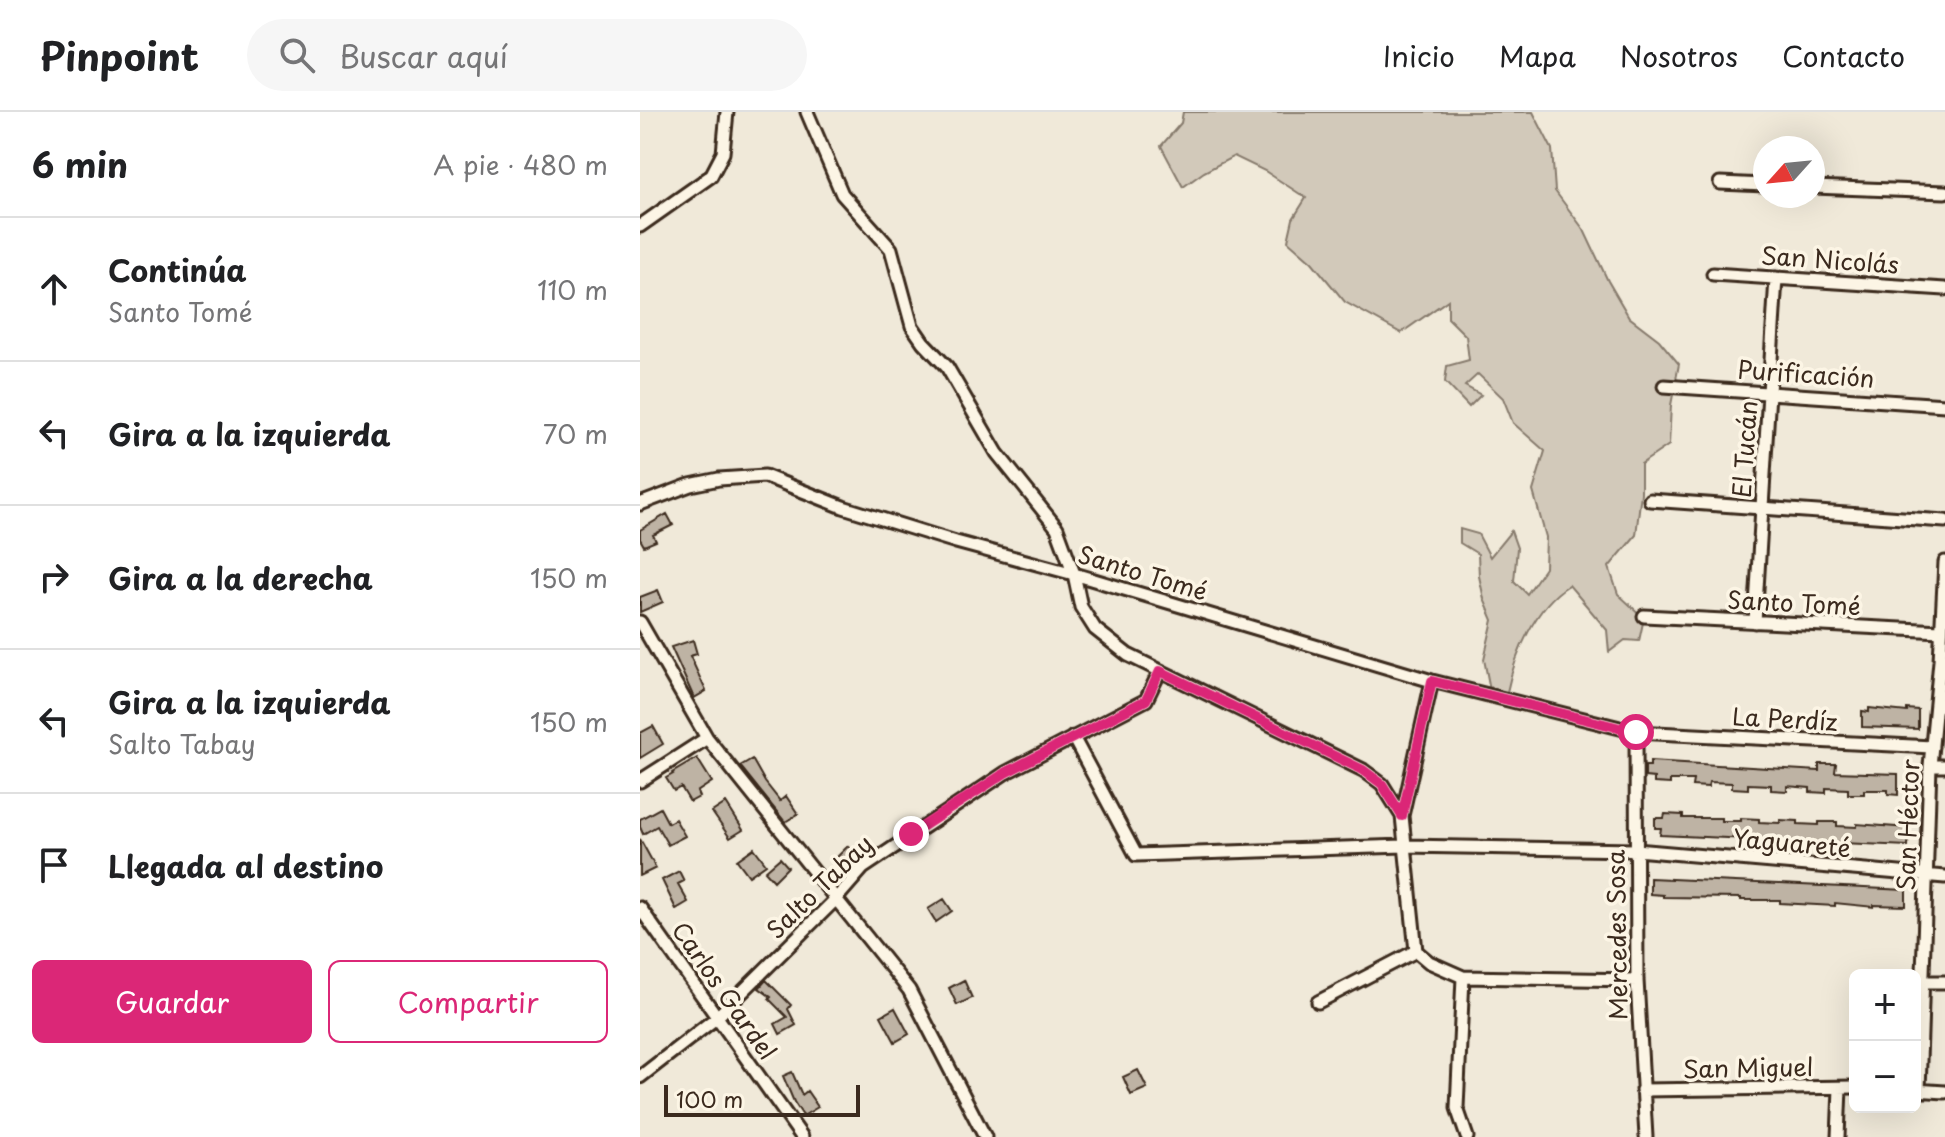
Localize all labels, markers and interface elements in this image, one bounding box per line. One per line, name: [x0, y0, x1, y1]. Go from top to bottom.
search box: [247, 19, 807, 91]
text: Pinpoint: [40, 27, 199, 84]
icon: search: [275, 33, 319, 77]
text: Buscar aquí: [339, 33, 508, 78]
text: Inicio: [1383, 34, 1455, 77]
text: Mapa: [1499, 34, 1576, 77]
text: Nosotros: [1620, 34, 1738, 77]
text: Contacto: [1782, 34, 1905, 77]
north arrow: [1753, 136, 1825, 208]
text: 6 min: [32, 138, 128, 190]
text: A pie · 480 m: [433, 145, 608, 184]
street label: San Nicolás: [1760, 236, 1900, 282]
text: Continúa: [108, 247, 247, 292]
icon: ahead: [32, 267, 76, 311]
text: 110 m: [537, 270, 608, 309]
text: Santo Tomé: [108, 292, 253, 331]
street label: Purificación: [1736, 350, 1876, 396]
street label: El Tucán: [1723, 399, 1765, 499]
icon: left: [32, 411, 76, 455]
text: Gira a la izquierda: [108, 411, 391, 456]
text: 70 m: [543, 414, 608, 453]
street label: Santo Tomé: [1074, 535, 1212, 609]
icon: right: [32, 555, 76, 599]
text: Gira a la derecha: [108, 555, 373, 600]
text: 150 m: [530, 558, 608, 597]
street label: Santo Tomé: [1726, 581, 1862, 623]
text: Gira a la izquierda: [108, 679, 391, 724]
street label: La Perdíz: [1731, 697, 1839, 739]
icon: left: [32, 699, 76, 743]
text: 150 m: [530, 702, 608, 741]
route start: [1618, 714, 1654, 750]
text: Salto Tabay: [108, 724, 256, 763]
street label: San Héctor: [1887, 758, 1927, 891]
route end: [893, 816, 929, 852]
street label: Yaguareté: [1732, 819, 1852, 865]
street label: Salto Tabay: [757, 826, 881, 946]
icon: arrive: [32, 843, 76, 887]
text: Llegada al destino: [108, 843, 383, 888]
street label: Mercedes Sosa: [1597, 849, 1635, 1020]
street label: Carlos Gardel: [664, 914, 786, 1066]
button: Guardar: [32, 960, 312, 1043]
button: Compartir: [328, 960, 608, 1043]
map controls: [1849, 969, 1921, 1113]
button: +: [1849, 969, 1921, 1041]
button: −: [1849, 1041, 1921, 1113]
street label: San Miguel: [1682, 1048, 1814, 1086]
scale bar: [664, 1081, 860, 1117]
text: 100 m: [676, 1082, 743, 1115]

